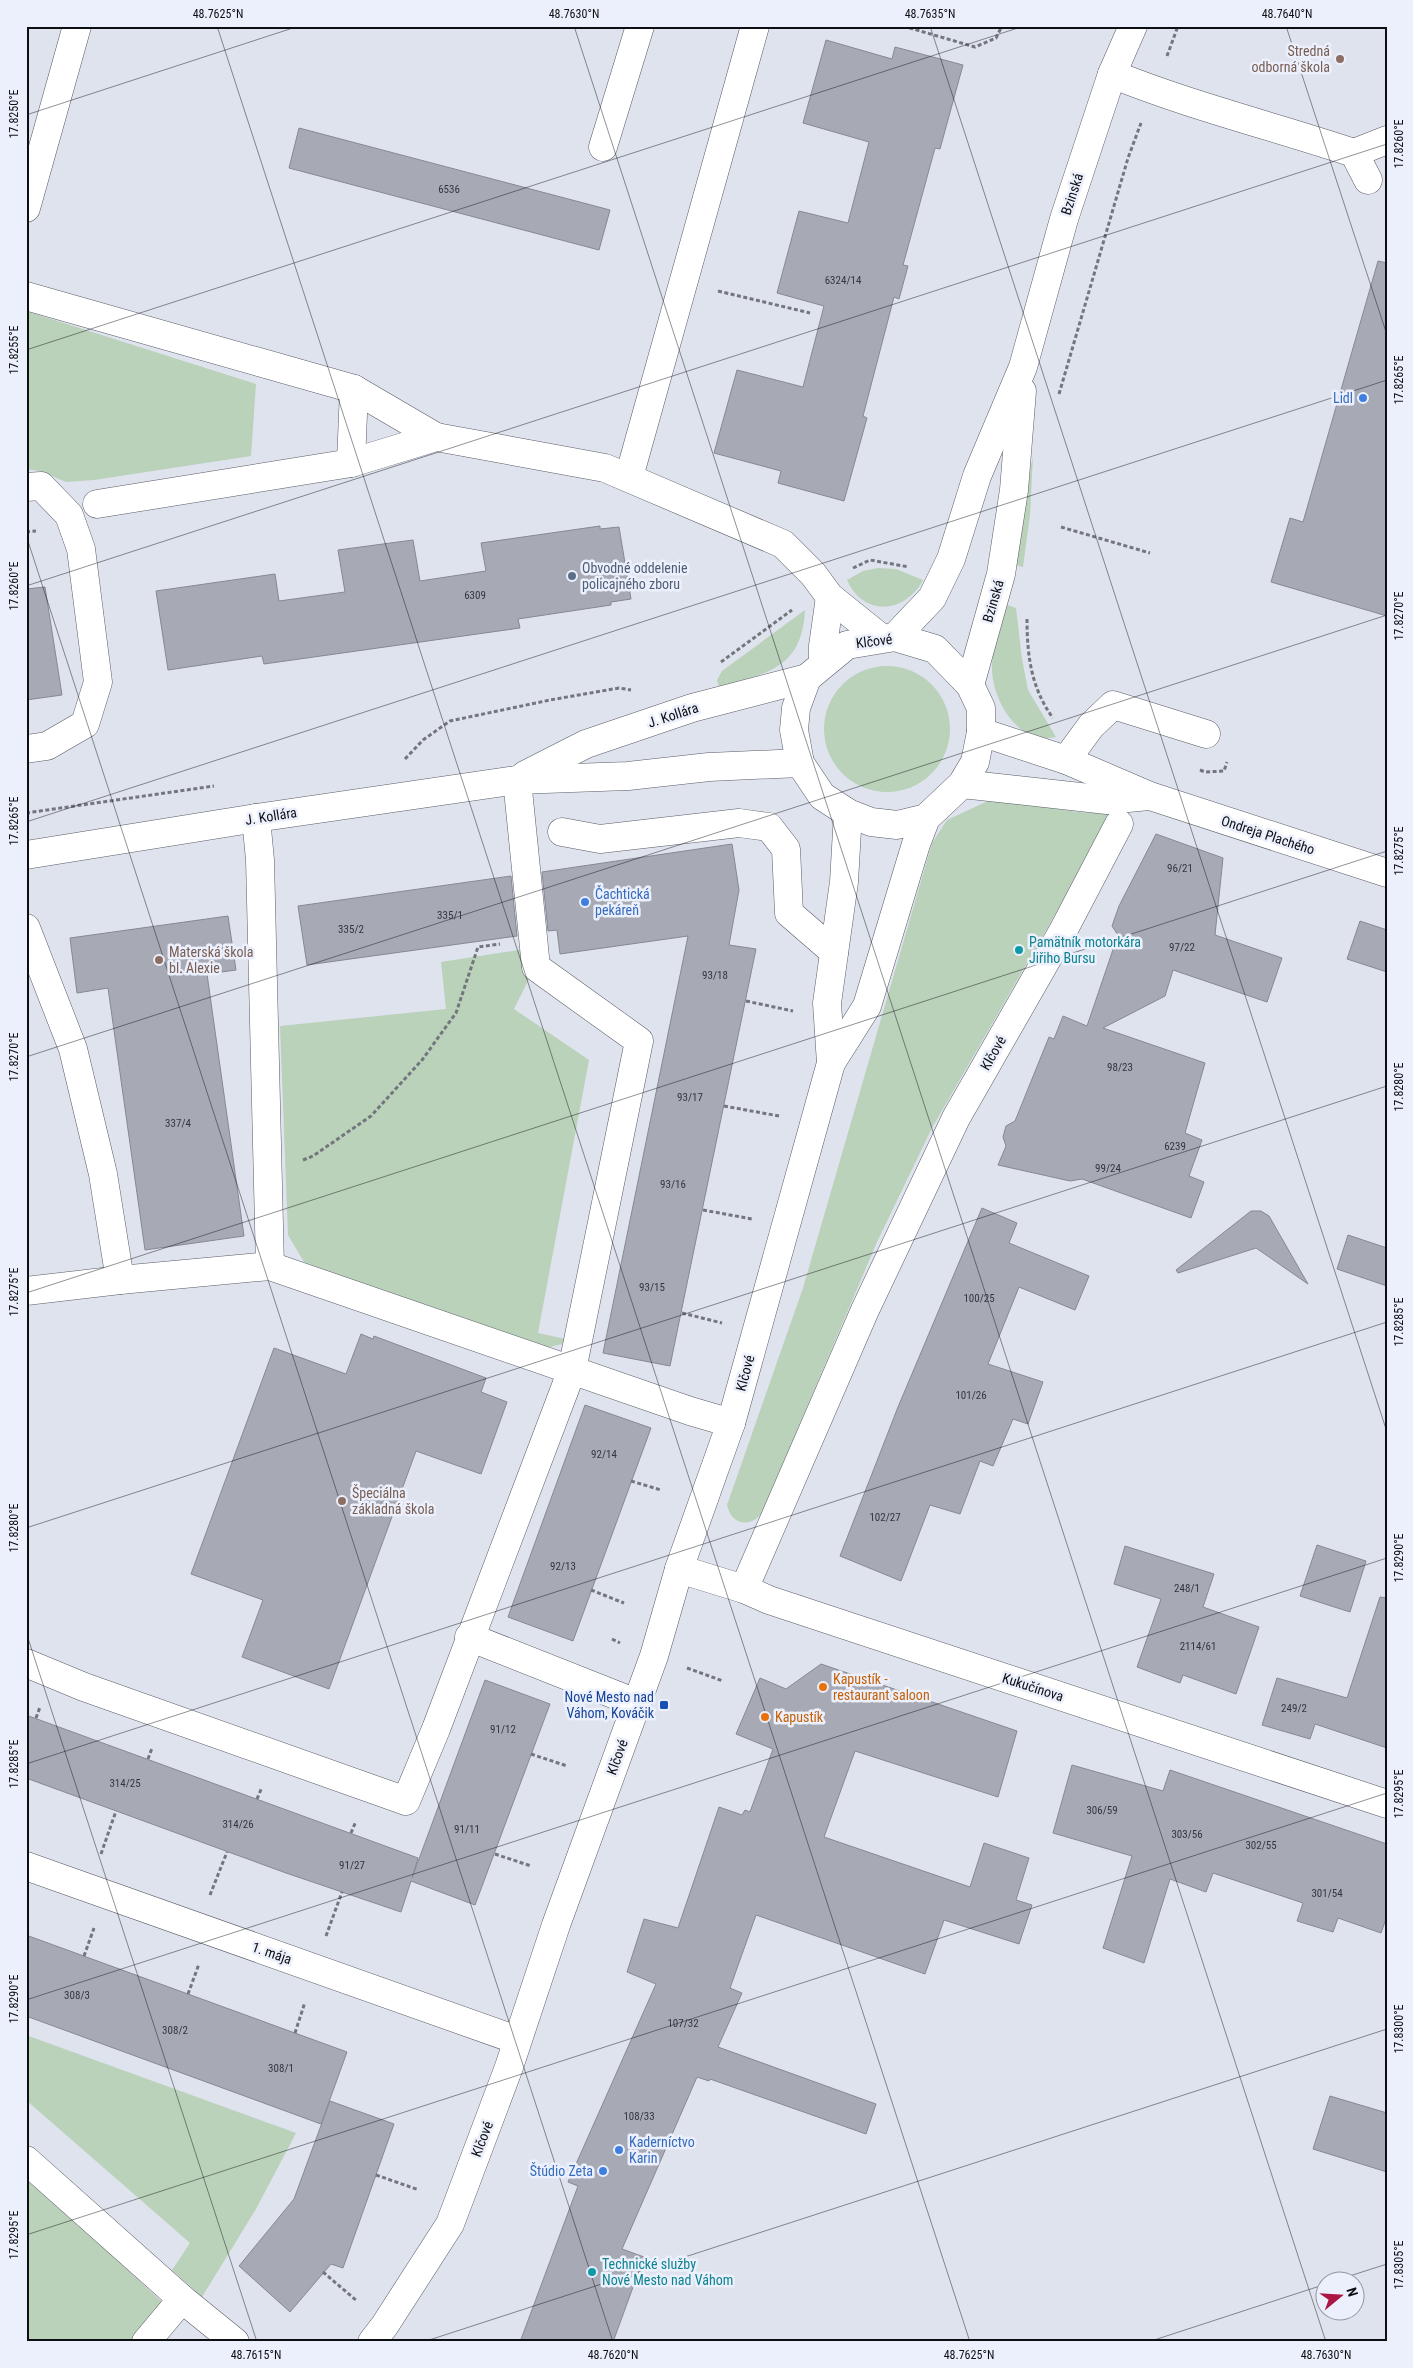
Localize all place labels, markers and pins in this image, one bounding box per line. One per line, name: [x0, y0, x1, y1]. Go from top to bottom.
place label: Stredná odborná škola: [1251, 43, 1330, 75]
marker: Stredná odborná škola: [1334, 53, 1346, 65]
place label: Lidl: [1333, 390, 1353, 406]
marker: Lidl: [1357, 392, 1369, 404]
place label: Obvodné oddelenie policajného zboru: [582, 560, 688, 592]
marker: Obvodné oddelenie policajného zboru: [566, 570, 578, 582]
place label: Čachtická pekáreň: [595, 885, 650, 918]
marker: Čachtická pekáreň: [579, 896, 591, 908]
place label: Pamätník motorkára Jiřiho Bursu: [1029, 934, 1141, 966]
place label: Materská škola bl. Alexie: [169, 944, 254, 976]
marker: Pamätník motorkára Jiřiho Bursu: [1013, 944, 1025, 956]
marker: Materská škola bl. Alexie: [153, 954, 165, 966]
place label: Špeciálna základná škola: [352, 1484, 434, 1517]
marker: Špeciálna základná škola: [336, 1495, 348, 1507]
place label: Kapustík - restaurant saloon: [833, 1671, 930, 1703]
marker: Kapustík - restaurant saloon: [817, 1681, 829, 1693]
place label: Nové Mesto nad Váhom, Kováčik: [565, 1689, 655, 1721]
marker: Nové Mesto nad Váhom, Kováčik: [658, 1699, 670, 1711]
place label: Kapustík: [775, 1709, 824, 1725]
marker: Kapustík: [759, 1711, 771, 1723]
place label: Kaderníctvo Karin: [629, 2134, 695, 2166]
marker: Kaderníctvo Karin: [613, 2144, 625, 2156]
place label: Štúdio Zeta: [530, 2162, 593, 2179]
marker: Štúdio Zeta: [597, 2165, 609, 2177]
place label: Technické služby Nové Mesto nad Váhom: [602, 2256, 733, 2288]
marker: Technické služby Nové Mesto nad Váhom: [586, 2266, 598, 2278]

